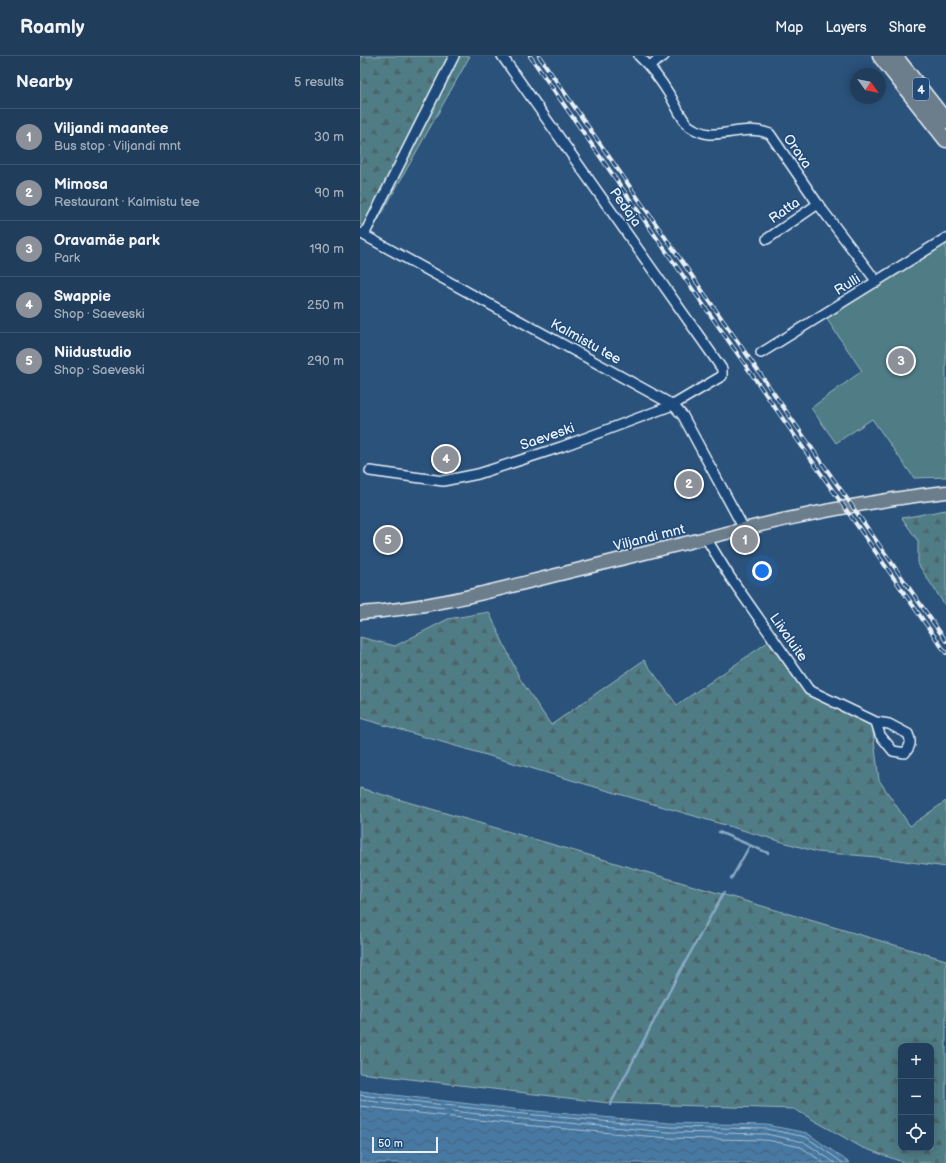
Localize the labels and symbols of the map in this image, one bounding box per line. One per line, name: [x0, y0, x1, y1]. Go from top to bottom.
north arrow: [850, 68, 886, 104]
road number: 4: [913, 78, 929, 100]
street label: Orava: [780, 131, 815, 172]
street label: Pedaja: [606, 184, 645, 230]
street label: Ratta: [765, 194, 803, 227]
street label: Rulli: [831, 270, 863, 299]
street label: Kalmistu tee: [548, 315, 624, 368]
pin: 3: [888, 346, 914, 376]
street label: Saeveski: [518, 419, 577, 454]
pin: 4: [433, 444, 459, 474]
pin: 2: [676, 469, 702, 499]
street label: Viljandi mnt: [612, 520, 687, 555]
pin: 5: [375, 525, 401, 555]
pin: 1: [732, 525, 758, 555]
your location: [752, 561, 772, 581]
street label: Liivaluite: [766, 610, 811, 665]
scale bar: [372, 1135, 438, 1154]

